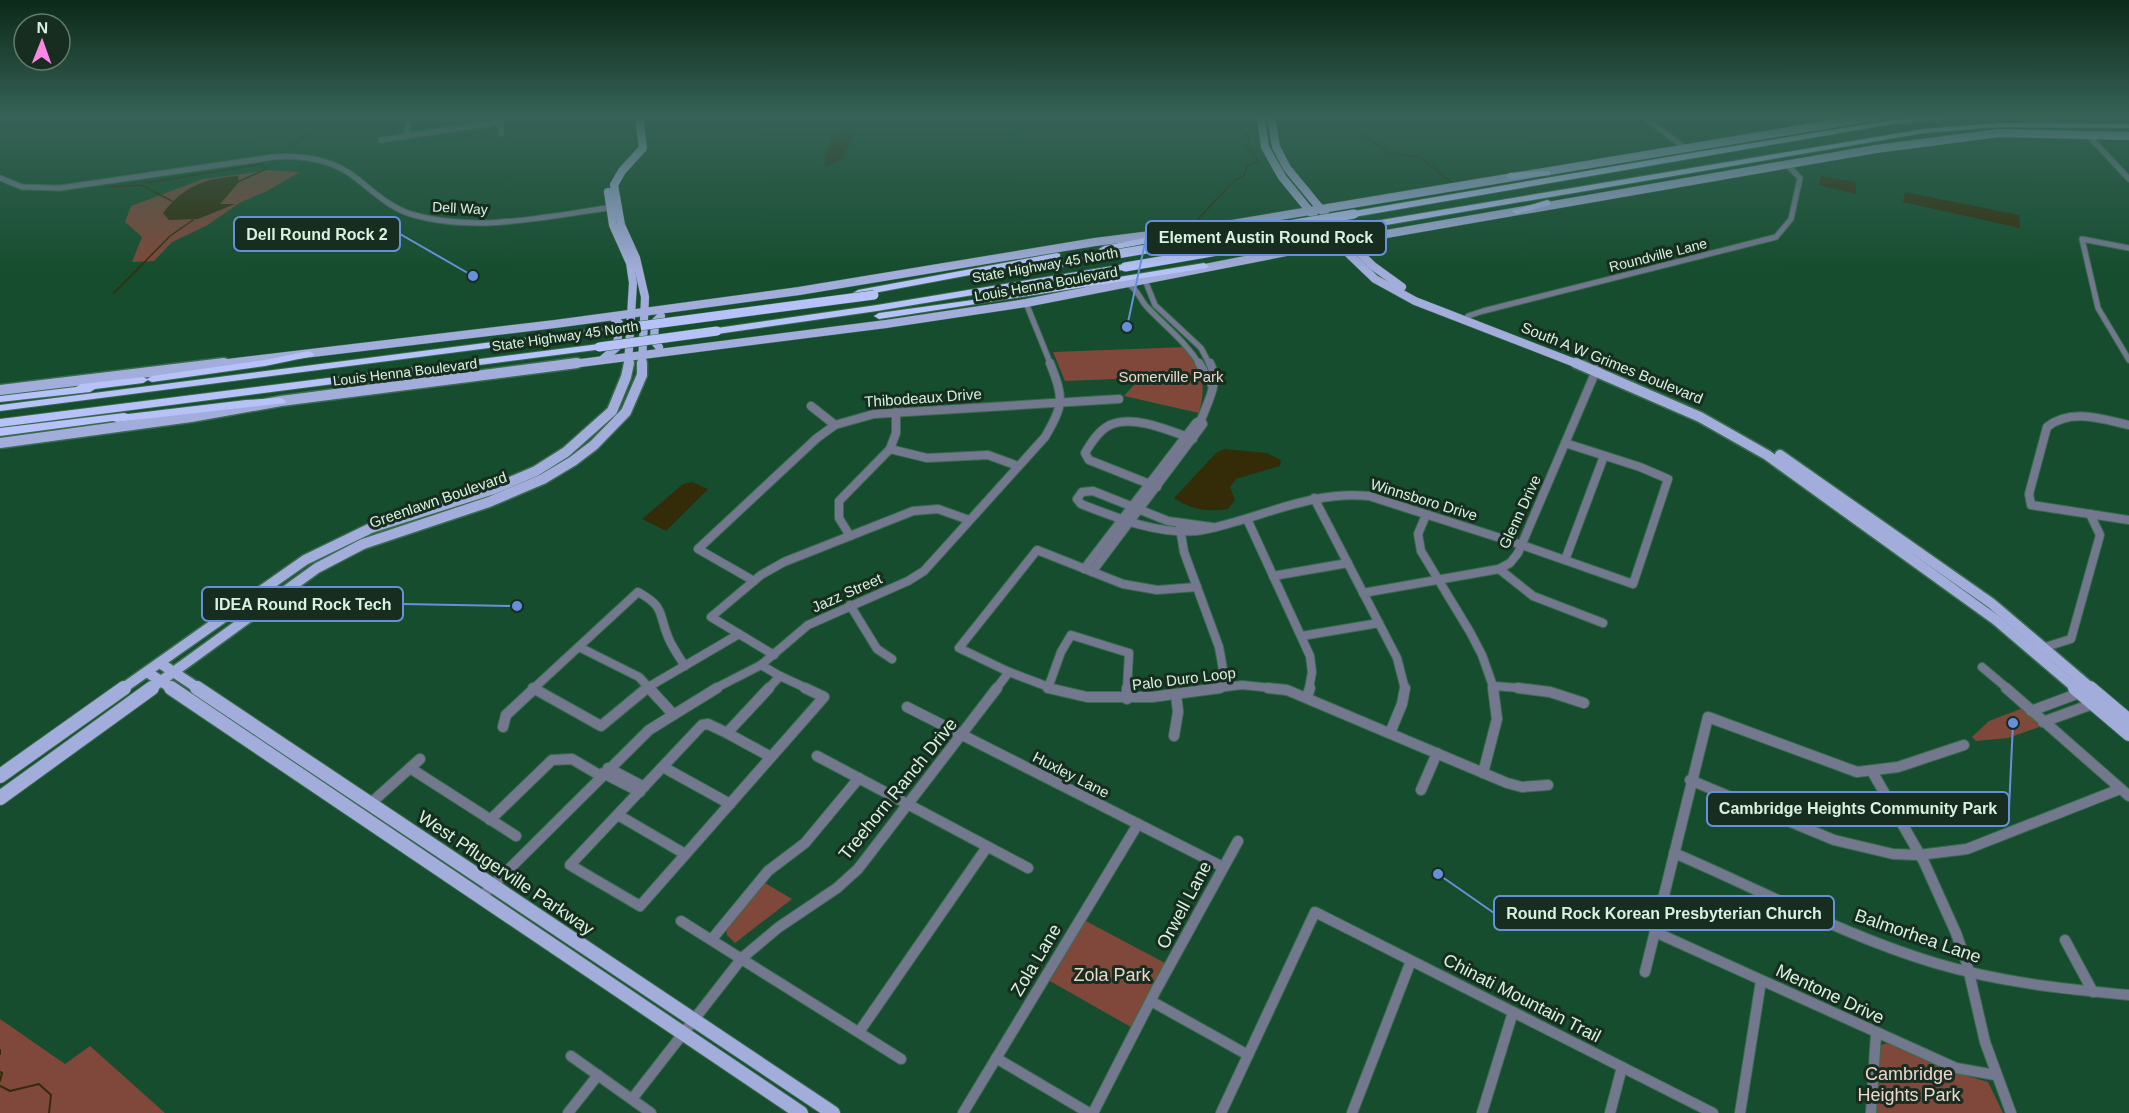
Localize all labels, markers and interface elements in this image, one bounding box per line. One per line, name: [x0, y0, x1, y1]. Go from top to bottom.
north arrow: [12, 12, 72, 72]
text: N: [36, 19, 48, 36]
street label: Dell Way: [432, 199, 488, 217]
callout: Dell Round Rock 2: [234, 217, 400, 251]
callout: Element Austin Round Rock: [1146, 221, 1386, 255]
text: Dell Round Rock 2: [246, 226, 388, 243]
text: Element Austin Round Rock: [1159, 229, 1373, 246]
street label: Roundville Lane: [1607, 235, 1709, 275]
street label: State Highway 45 North: [971, 244, 1119, 286]
street label: Louis Henna Boulevard: [973, 263, 1119, 305]
street label: State Highway 45 North: [491, 318, 639, 354]
street label: South A W Grimes Boulevard: [1519, 318, 1705, 407]
street label: Louis Henna Boulevard: [332, 355, 478, 389]
park label: Somerville Park: [1118, 368, 1224, 385]
street label: Thibodeaux Drive: [864, 385, 982, 410]
street label: Greenlawn Boulevard: [367, 468, 509, 531]
street label: Glenn Drive: [1495, 472, 1544, 551]
street label: Winnsboro Drive: [1369, 475, 1480, 524]
street label: Jazz Street: [809, 569, 885, 616]
callout: IDEA Round Rock Tech: [202, 587, 403, 621]
text: IDEA Round Rock Tech: [215, 596, 391, 613]
street label: Palo Duro Loop: [1131, 664, 1237, 693]
street label: Treehorn Ranch Drive: [835, 714, 961, 864]
street label: Huxley Lane: [1030, 748, 1112, 801]
callout: Cambridge Heights Community Park: [1707, 792, 2009, 826]
text: Cambridge Heights Community Park: [1719, 800, 1997, 817]
street label: West Pflugerville Parkway: [414, 807, 598, 939]
street label: Orwell Lane: [1153, 858, 1215, 952]
callout: Round Rock Korean Presbyterian Church: [1494, 896, 1834, 930]
text: Round Rock Korean Presbyterian Church: [1506, 905, 1822, 922]
street label: Balmorhea Lane: [1852, 905, 1984, 967]
street label: Zola Lane: [1007, 921, 1065, 999]
street label: Chinati Mountain Trail: [1440, 950, 1604, 1046]
street label: Mentone Drive: [1773, 960, 1887, 1028]
park label: Zola Park: [1073, 965, 1152, 985]
park label: Cambridge Heights Park: [1857, 1064, 1962, 1105]

